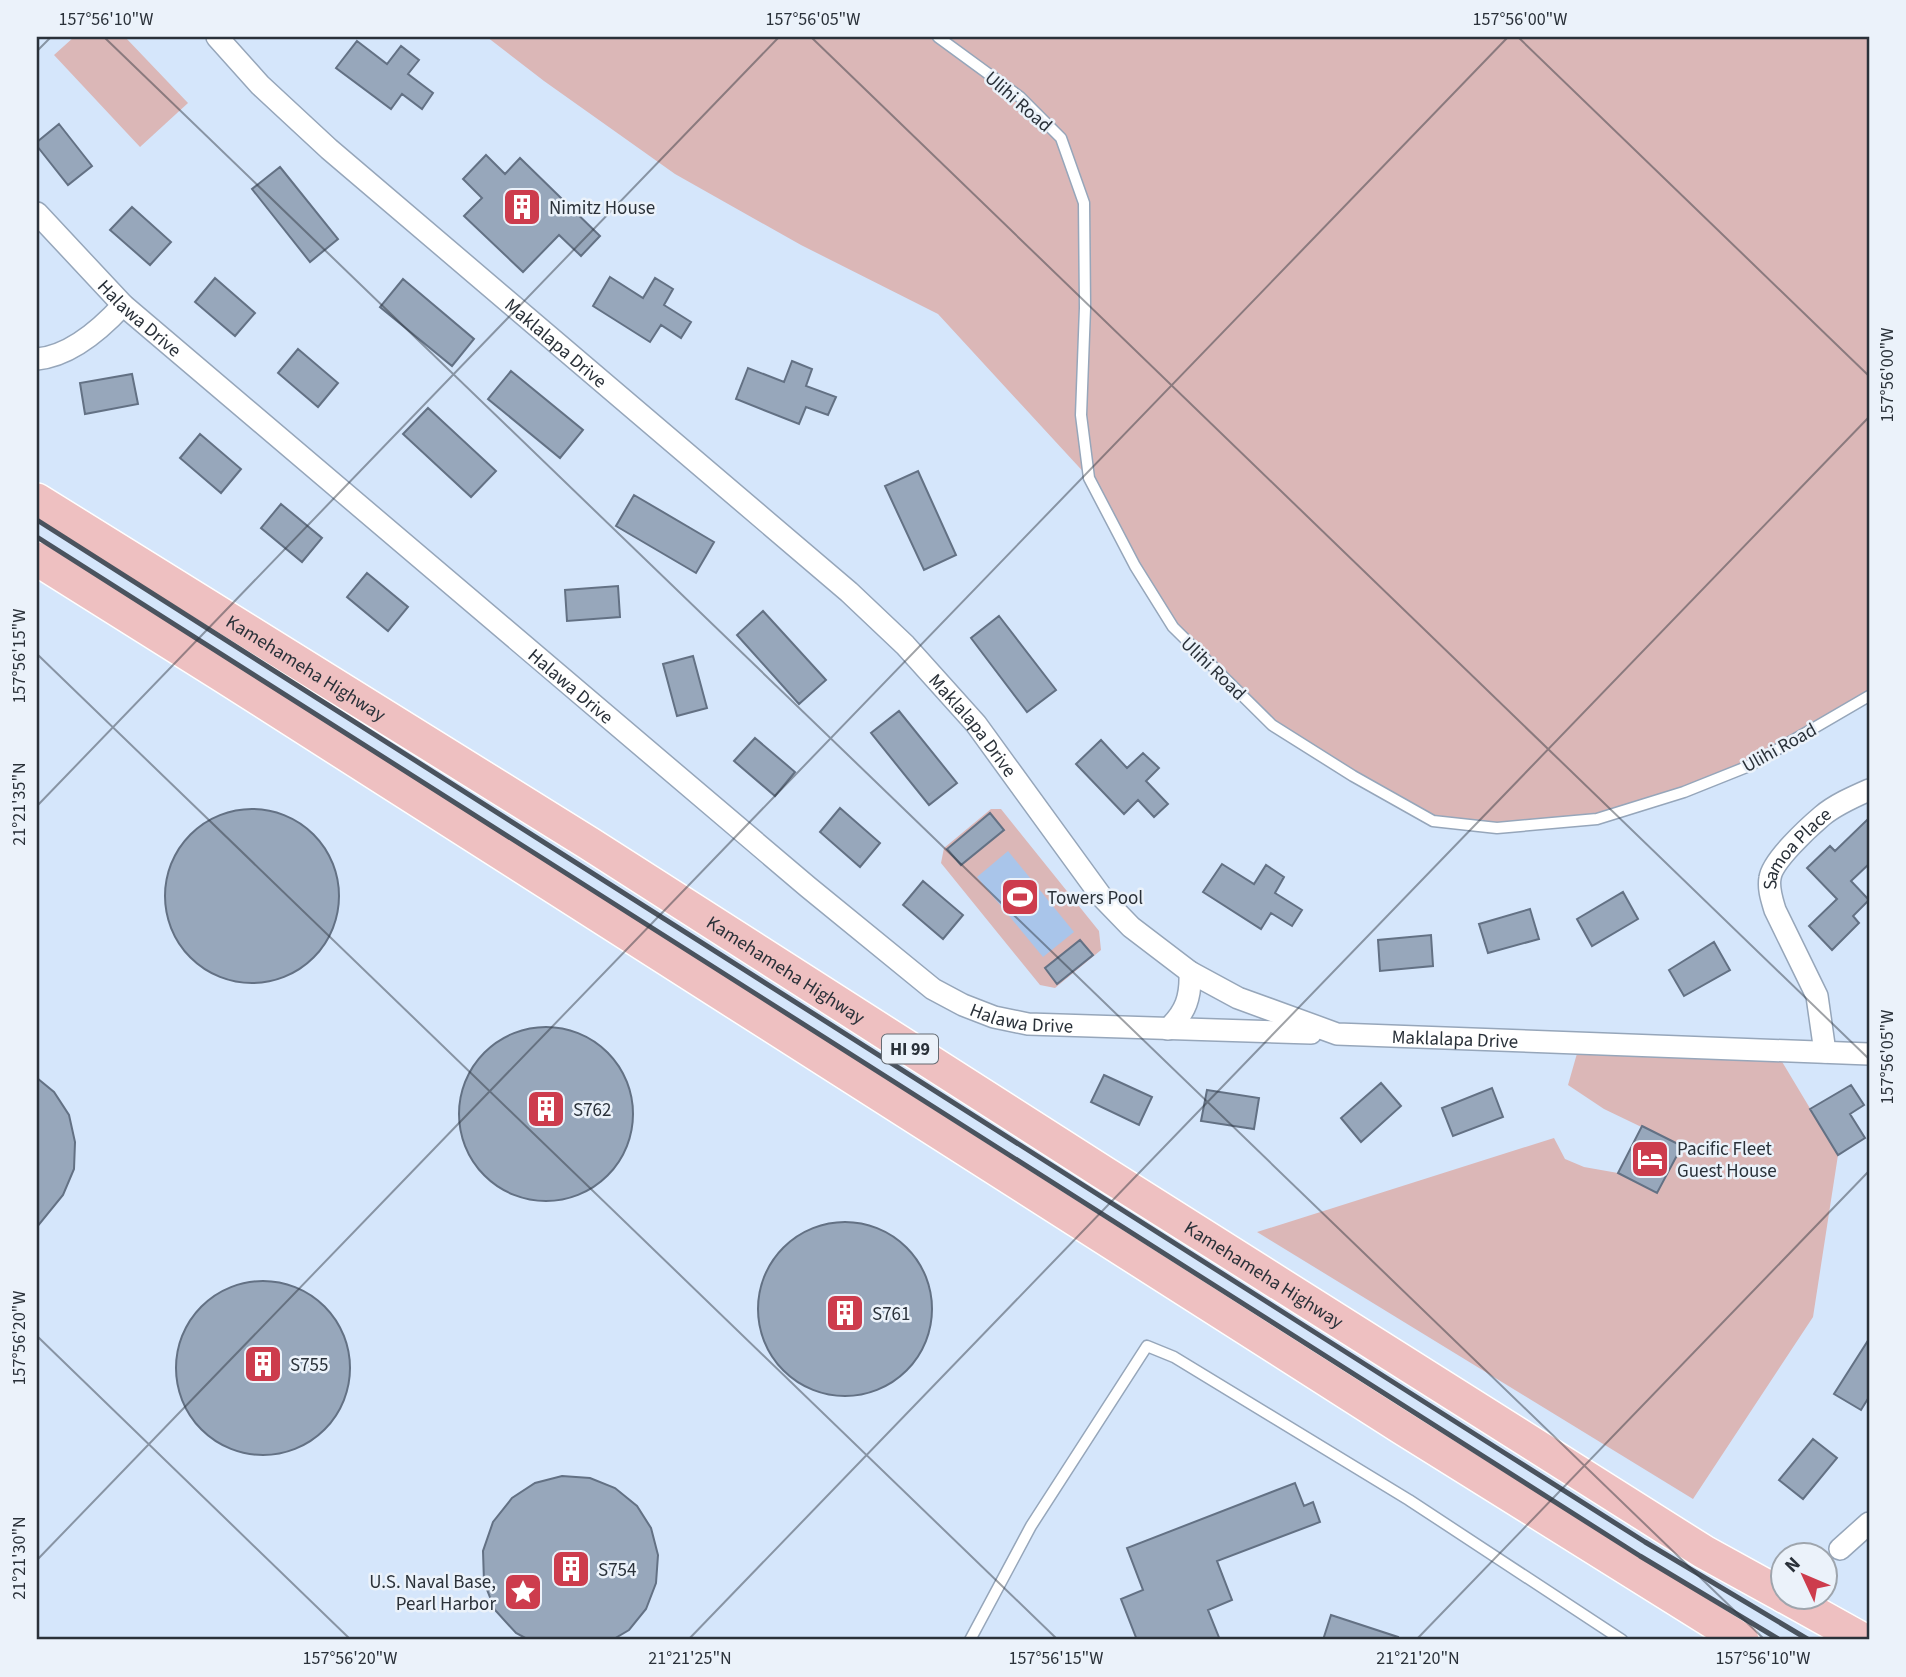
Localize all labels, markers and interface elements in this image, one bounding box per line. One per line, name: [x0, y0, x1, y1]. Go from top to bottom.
text: 157°56'10"W: [59, 7, 153, 32]
text: 157°56'05"W: [766, 7, 860, 32]
text: 157°56'00"W: [1473, 7, 1567, 32]
street label: Ulihi Road: [978, 65, 1058, 139]
building icon: Nimitz House: [501, 186, 543, 228]
place label: Nimitz House: [549, 195, 655, 222]
street label: Halawa Drive: [91, 274, 187, 364]
street label: Maklalapa Drive: [498, 292, 612, 395]
text: 157°56'00"W: [1875, 328, 1900, 422]
text: 157°56'15"W: [7, 609, 32, 703]
street label: Kamehameha Highway: [220, 609, 391, 729]
street label: Ulihi Road: [1174, 631, 1252, 707]
street label: Halawa Drive: [522, 643, 619, 731]
street label: Maklalapa Drive: [922, 668, 1022, 783]
street label: Ulihi Road: [1738, 717, 1822, 780]
text: 21°21'35"N: [7, 762, 32, 846]
street label: Samoa Place: [1757, 802, 1837, 890]
sports icon: Towers Pool: [999, 876, 1041, 918]
place label: Towers Pool: [1047, 885, 1143, 912]
street label: Kamehameha Highway: [701, 910, 870, 1032]
street label: Halawa Drive: [966, 997, 1074, 1040]
text: 157°56'05"W: [1875, 1010, 1900, 1104]
street label: Maklalapa Drive: [1391, 1024, 1519, 1056]
road number: HI 99: [882, 1034, 938, 1064]
building icon: S762: [525, 1088, 567, 1130]
place label: S762: [573, 1097, 611, 1124]
place label: Pacific Fleet Guest House: [1677, 1136, 1777, 1185]
hotel icon: Pacific Fleet Guest House: [1629, 1138, 1671, 1180]
street label: Kamehameha Highway: [1179, 1215, 1348, 1336]
text: 157°56'20"W: [7, 1291, 32, 1385]
building icon: S761: [824, 1292, 866, 1334]
place label: S761: [872, 1301, 910, 1328]
building icon: S755: [242, 1343, 284, 1385]
place label: S755: [290, 1352, 328, 1379]
text: 21°21'30"N: [7, 1516, 32, 1600]
north arrow: [1770, 1540, 1840, 1610]
building icon: S754: [550, 1548, 592, 1590]
text: N: [1779, 1551, 1807, 1579]
place label: S754: [598, 1557, 636, 1584]
place label: U.S. Naval Base, Pearl Harbor: [369, 1569, 496, 1618]
place icon: U.S. Naval Base, Pearl Harbor: [502, 1571, 544, 1613]
text: 157°56'20"W: [303, 1646, 397, 1671]
text: 21°21'25"N: [648, 1646, 732, 1671]
text: 157°56'15"W: [1009, 1646, 1103, 1671]
text: 21°21'20"N: [1376, 1646, 1460, 1671]
text: 157°56'10"W: [1716, 1646, 1810, 1671]

